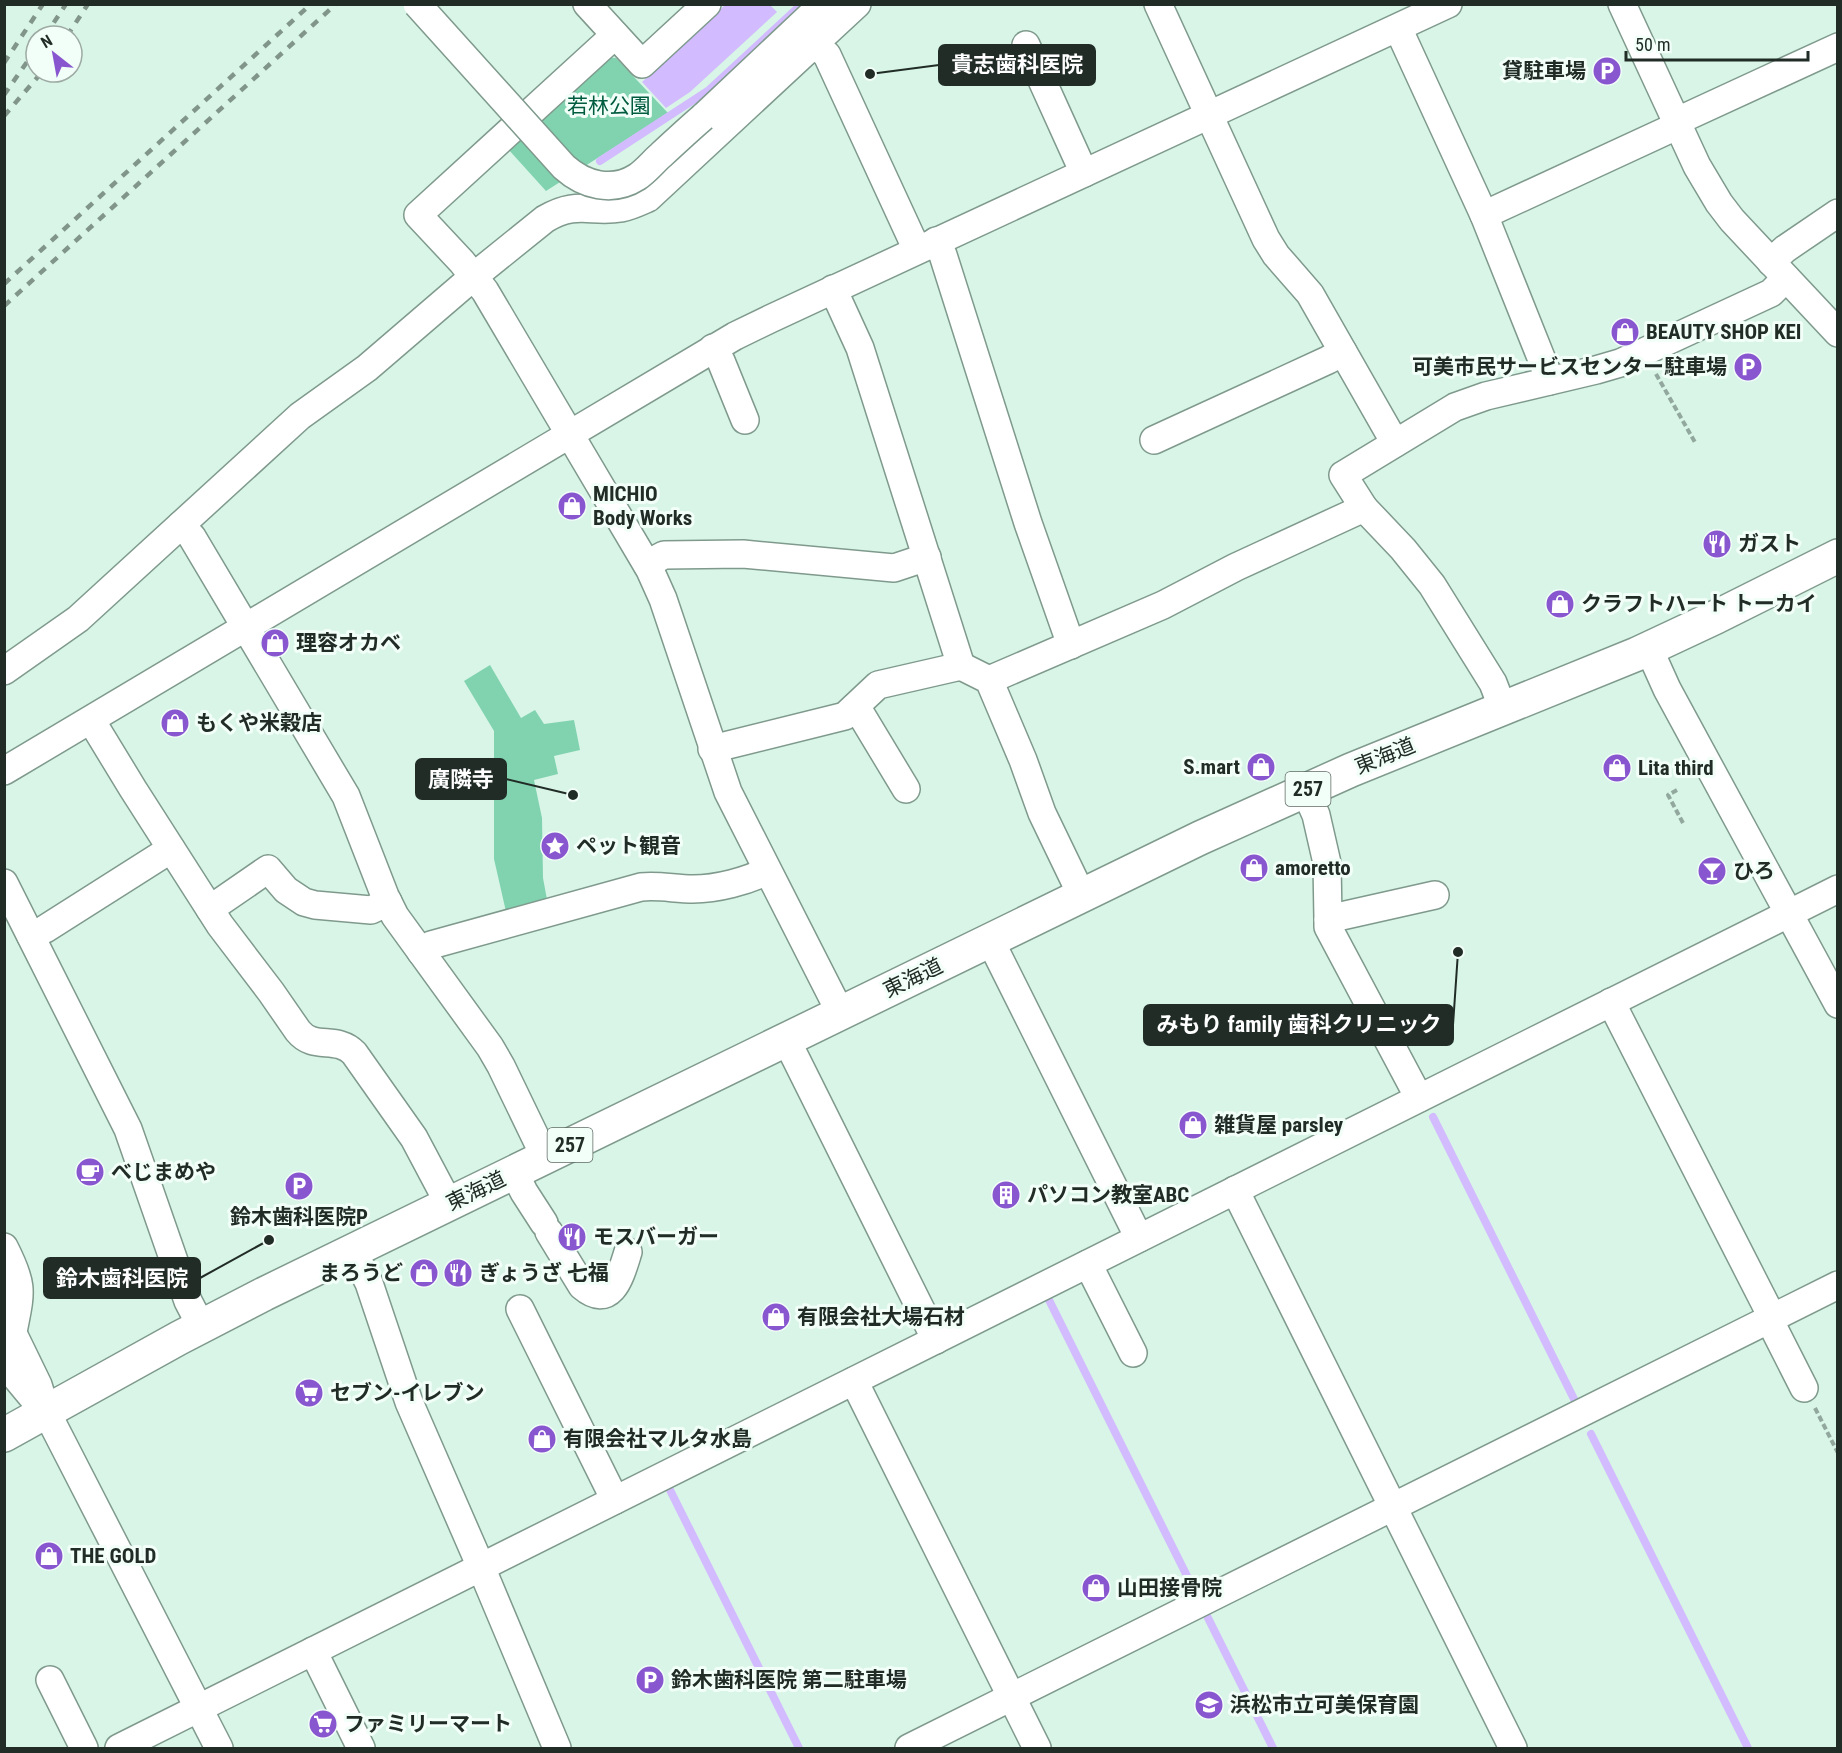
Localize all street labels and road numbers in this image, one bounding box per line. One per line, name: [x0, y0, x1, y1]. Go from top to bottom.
street label: 東海道: [1351, 733, 1419, 779]
road number: 257: [1286, 772, 1330, 806]
street label: 東海道: [879, 953, 947, 1003]
road number: 257: [548, 1128, 592, 1162]
street label: 東海道: [442, 1166, 510, 1216]

